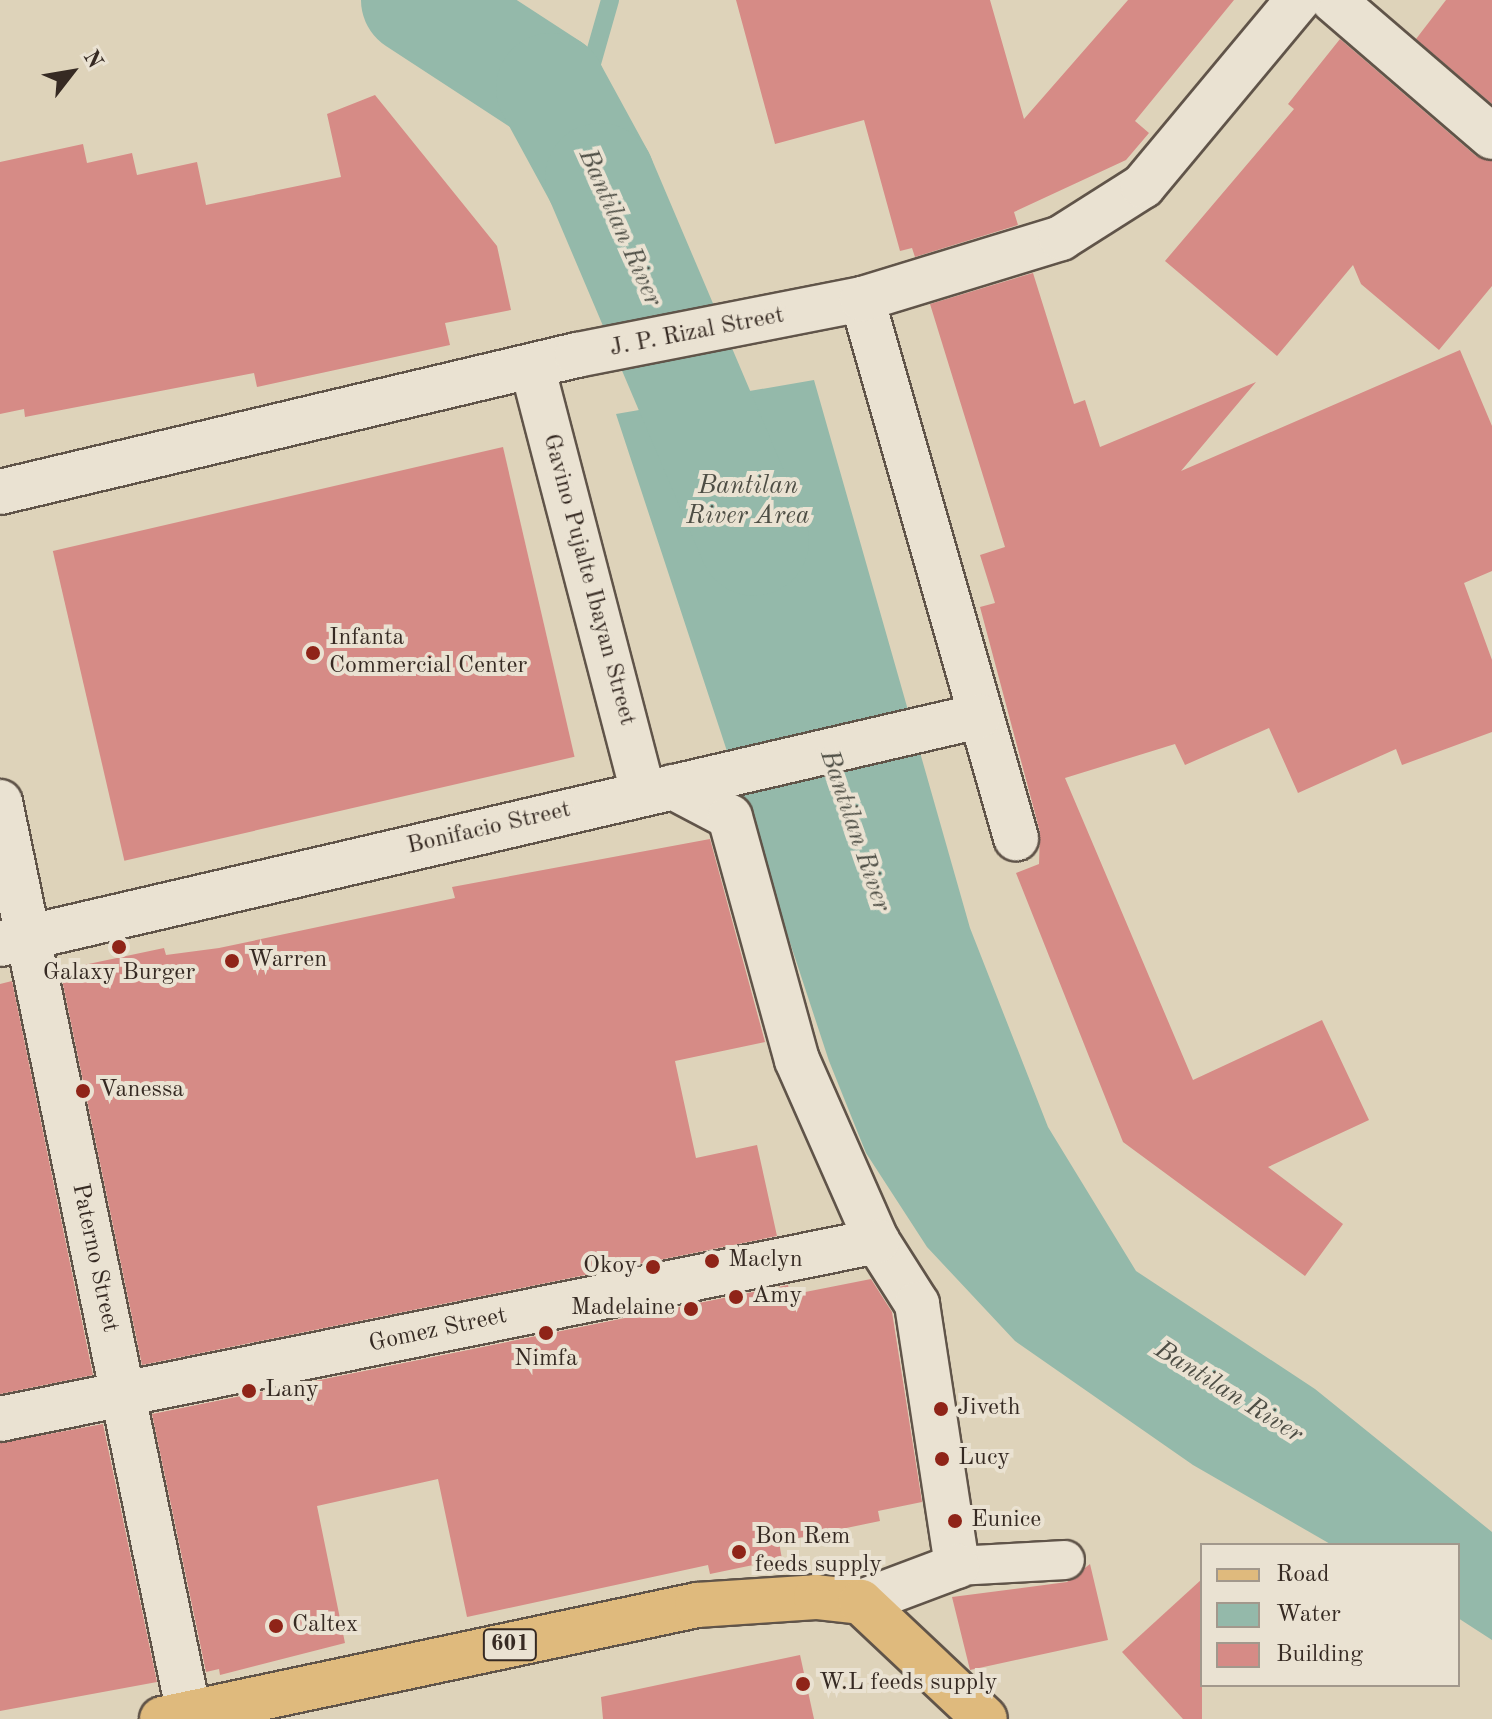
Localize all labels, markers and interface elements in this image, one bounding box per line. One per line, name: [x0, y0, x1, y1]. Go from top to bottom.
north arrow: [32, 32, 112, 112]
text: N: [79, 47, 106, 73]
water label: Bantilan River: [570, 145, 668, 311]
street label: J. P. Rizal Street: [607, 302, 787, 364]
street label: Gavino Pujalte Ibayan Street: [535, 431, 641, 729]
water label: Bantilan River Area: [686, 471, 810, 532]
place label: Infanta Commercial Center: [329, 625, 527, 681]
marker: Infanta Commercial Center: [304, 644, 322, 662]
water label: Bantilan River: [812, 746, 896, 916]
street label: Bonifacio Street: [404, 796, 574, 862]
marker: Galaxy Burger: [110, 938, 128, 956]
place label: Warren: [248, 947, 327, 975]
marker: Warren: [223, 952, 241, 970]
place label: Galaxy Burger: [43, 960, 195, 988]
place label: Vanessa: [99, 1077, 184, 1105]
marker: Vanessa: [74, 1082, 92, 1100]
street label: Paterno Street: [64, 1181, 124, 1335]
place label: Maclyn: [728, 1247, 803, 1275]
marker: Maclyn: [703, 1252, 721, 1270]
place label: Okoy: [583, 1253, 637, 1281]
marker: Okoy: [644, 1258, 662, 1276]
place label: Amy: [752, 1283, 802, 1311]
marker: Amy: [727, 1288, 745, 1306]
place label: Madelaine: [571, 1295, 675, 1323]
marker: Madelaine: [682, 1300, 700, 1318]
street label: Gomez Street: [366, 1302, 510, 1360]
marker: Nimfa: [537, 1324, 555, 1342]
water label: Bantilan River: [1148, 1335, 1308, 1451]
place label: Nimfa: [514, 1346, 578, 1374]
place label: Lany: [265, 1377, 319, 1405]
marker: Lany: [240, 1382, 258, 1400]
place label: Jiveth: [957, 1395, 1021, 1423]
marker: Jiveth: [932, 1400, 950, 1418]
place label: Lucy: [958, 1445, 1010, 1473]
marker: Lucy: [933, 1450, 951, 1468]
place label: Eunice: [971, 1507, 1041, 1535]
marker: Eunice: [946, 1512, 964, 1530]
place label: Bon Rem feeds supply: [755, 1524, 882, 1580]
marker: Bon Rem feeds supply: [730, 1543, 748, 1561]
legend: [1200, 1543, 1460, 1687]
text: Road: [1276, 1563, 1329, 1587]
text: Water: [1276, 1603, 1341, 1627]
place label: Caltex: [292, 1612, 358, 1640]
marker: Caltex: [267, 1617, 285, 1635]
road number: 601: [482, 1627, 538, 1663]
text: Building: [1276, 1643, 1363, 1667]
place label: W.L feeds supply: [819, 1670, 997, 1698]
marker: W.L feeds supply: [794, 1675, 812, 1693]

